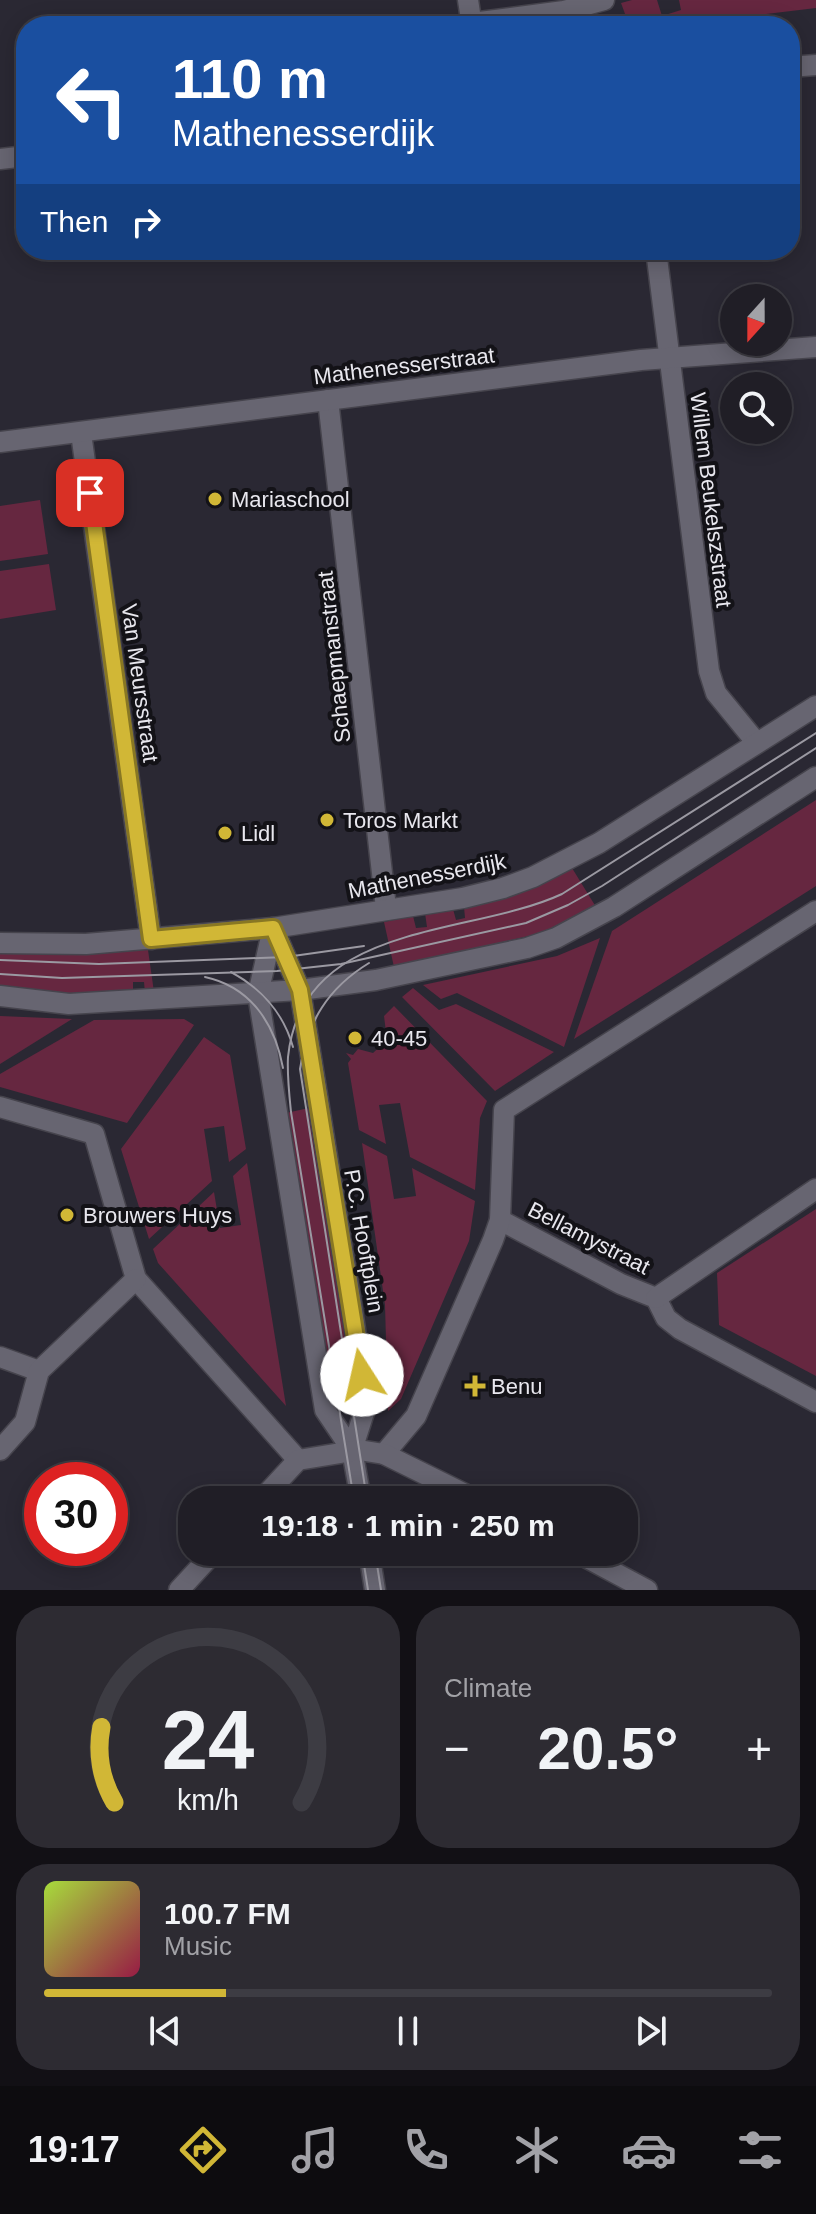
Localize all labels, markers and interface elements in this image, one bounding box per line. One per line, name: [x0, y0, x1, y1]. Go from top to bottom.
text: 110 m: [172, 47, 328, 110]
icon: left: [40, 48, 144, 152]
text: Mathenesserdijk: [172, 113, 434, 154]
icon: right: [124, 200, 168, 244]
text: Then: [40, 205, 108, 238]
north arrow: [720, 284, 792, 356]
map controls: [720, 284, 792, 444]
street label: Mathenesserstraat: [312, 342, 496, 390]
button: search: [720, 372, 792, 444]
street label: Willem Beukelszstraat: [685, 391, 737, 609]
pin: [56, 459, 124, 527]
icon: arrive: [68, 471, 112, 515]
place label: Mariaschool: [231, 487, 350, 512]
marker: Mariaschool: [206, 490, 224, 508]
street label: Schaepmanstraat: [313, 570, 355, 744]
street label: Van Meursstraat: [117, 602, 163, 764]
place label: Toros Markt: [343, 808, 458, 833]
marker: Toros Markt: [318, 811, 336, 829]
place label: Lidl: [241, 821, 275, 846]
marker: Lidl: [216, 824, 234, 842]
street label: Mathenesserdijk: [346, 848, 509, 904]
place label: 40-45: [371, 1026, 427, 1051]
marker: 40-45: [346, 1029, 364, 1047]
street label: P.C. Hooftplein: [339, 1167, 389, 1315]
street label: Bellamystraat: [524, 1197, 654, 1279]
place label: Brouwers Huys: [83, 1203, 232, 1228]
marker: Brouwers Huys: [58, 1206, 76, 1224]
position arrow: [320, 1333, 404, 1417]
place label: Benu: [491, 1374, 542, 1399]
marker: Benu: [466, 1377, 484, 1395]
speed limit sign: 30: [24, 1462, 128, 1566]
text: 19:18 · 1 min · 250 m: [261, 1509, 555, 1542]
text: Climate: [444, 1673, 532, 1703]
text: 24: [162, 1694, 254, 1787]
text: 20.5°: [538, 1715, 678, 1782]
text: −: [444, 1724, 470, 1773]
text: +: [746, 1724, 772, 1773]
text: km/h: [177, 1784, 239, 1816]
text: 100.7 FM: [164, 1897, 291, 1930]
text: Music: [164, 1931, 232, 1961]
icon: previous: [143, 2009, 187, 2053]
icon: pause: [386, 2009, 430, 2053]
icon: next: [629, 2009, 673, 2053]
icon: directions: [175, 2122, 231, 2178]
icon: music: [287, 2122, 343, 2178]
icon: phone: [398, 2122, 454, 2178]
icon: climate: [509, 2122, 565, 2178]
icon: car: [621, 2122, 677, 2178]
icon: filters: [732, 2122, 788, 2178]
text: 19:17: [28, 2129, 120, 2170]

